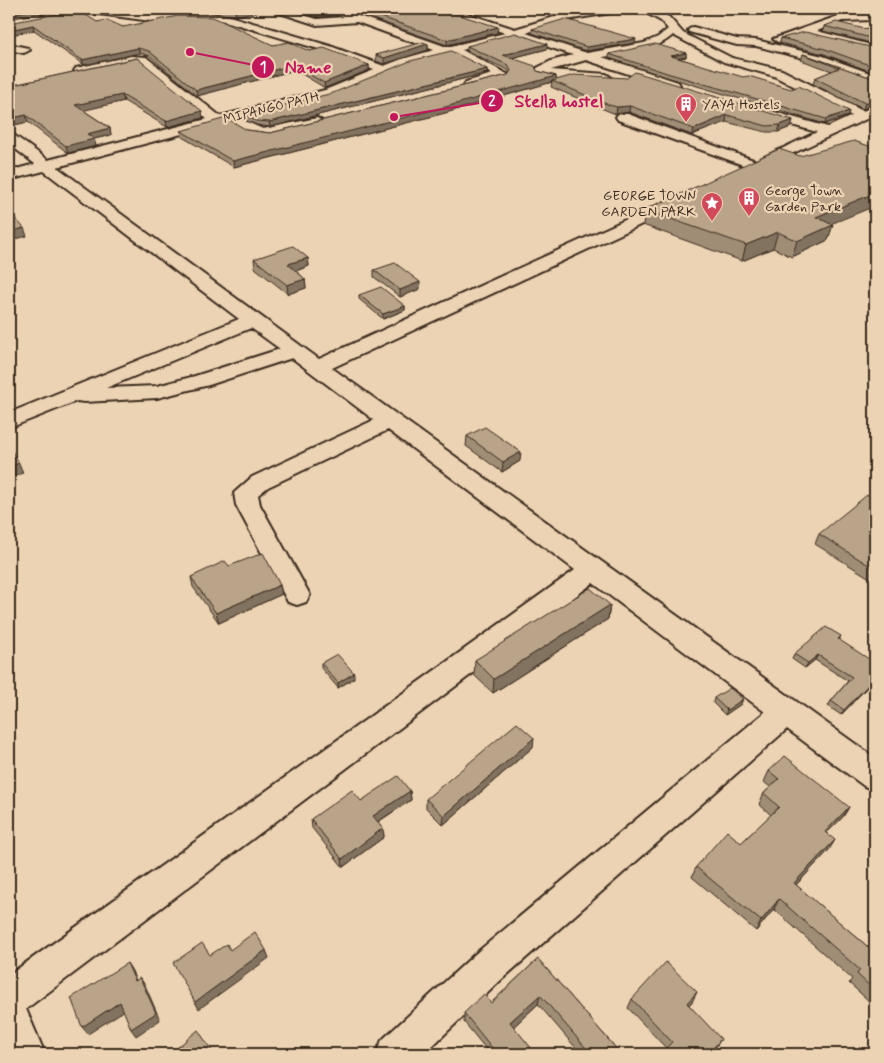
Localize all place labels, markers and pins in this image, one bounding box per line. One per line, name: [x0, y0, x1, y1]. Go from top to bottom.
callout: Name: [250, 51, 342, 84]
callout: Stella hostel: [479, 84, 613, 117]
building icon: YAYA Hostels: [674, 92, 698, 123]
place label: YAYA Hostels: [702, 96, 780, 114]
place label: George Town Garden Park: [765, 182, 843, 216]
building icon: George Town Garden Park: [737, 186, 761, 217]
place label: GEORGE TOWN GARDEN PARK: [601, 187, 696, 221]
place icon: GEORGE TOWN GARDEN PARK: [700, 191, 724, 222]

